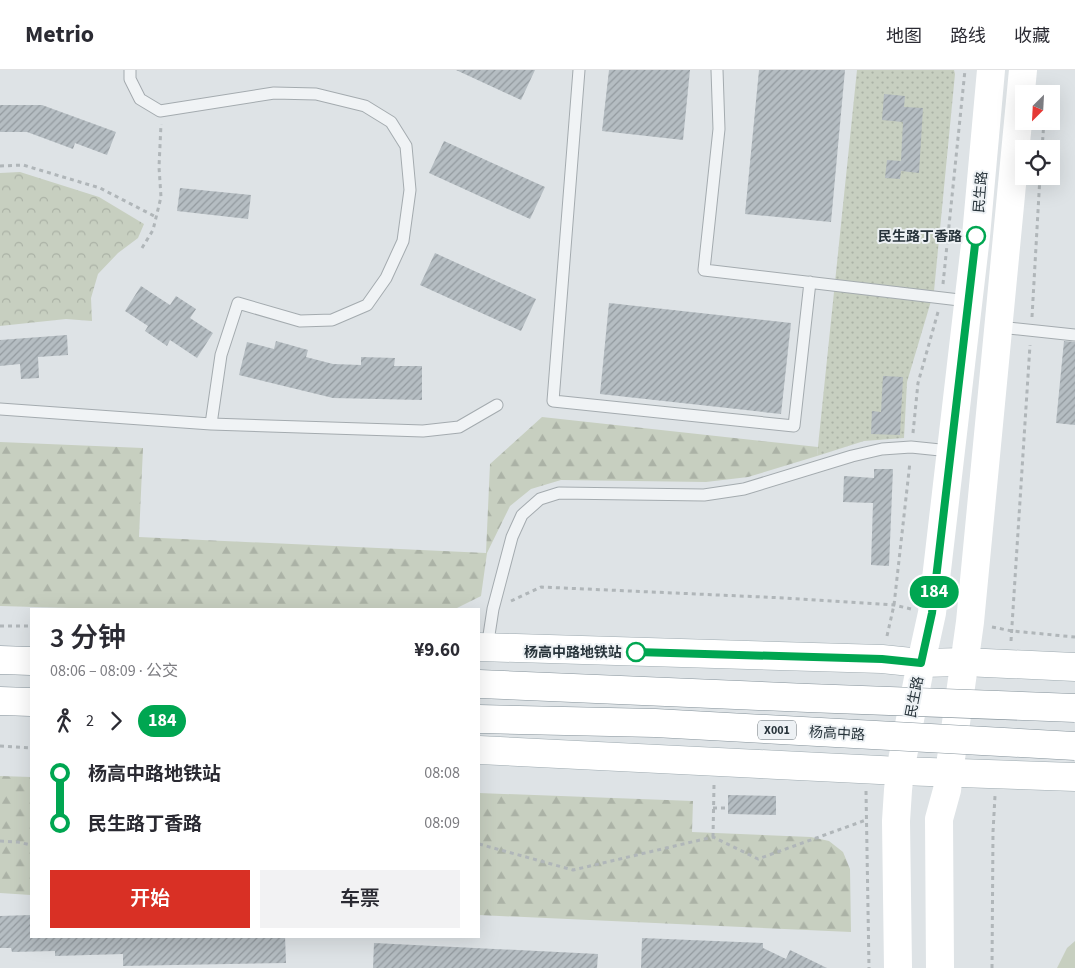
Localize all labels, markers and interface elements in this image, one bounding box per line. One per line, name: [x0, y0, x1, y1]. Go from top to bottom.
text: Metrio: [25, 17, 94, 52]
text: 地图: [886, 24, 922, 49]
text: 路线: [950, 24, 986, 49]
text: 收藏: [1014, 24, 1050, 49]
north arrow: [1015, 85, 1060, 130]
map controls: [1015, 85, 1060, 185]
button: locate: [1015, 140, 1060, 185]
street label: 民生路: [969, 170, 993, 214]
marker: 民生路丁香路: [966, 226, 986, 246]
place label: 民生路丁香路: [878, 227, 962, 247]
line badge: 184: [905, 576, 963, 608]
text: 184: [920, 579, 948, 604]
text: 3 分钟: [50, 618, 126, 658]
text: ¥9.60: [414, 637, 460, 664]
marker: 杨高中路地铁站: [626, 642, 646, 662]
place label: 杨高中路地铁站: [524, 643, 622, 663]
text: 08:06 – 08:09 · 公交: [50, 660, 178, 682]
street label: 民生路: [901, 675, 929, 720]
icon: walk: [50, 707, 78, 735]
icon: forward: [102, 707, 130, 735]
text: 184: [148, 708, 176, 733]
text: 2: [86, 710, 94, 732]
road number: X001: [758, 720, 796, 740]
street label: 杨高中路: [808, 723, 865, 745]
text: 杨高中路地铁站: [88, 761, 221, 788]
text: 08:08: [424, 762, 460, 784]
text: 民生路丁香路: [88, 811, 202, 838]
text: 08:09: [424, 812, 460, 834]
button: 开始: [50, 870, 250, 928]
button: 车票: [260, 870, 460, 928]

